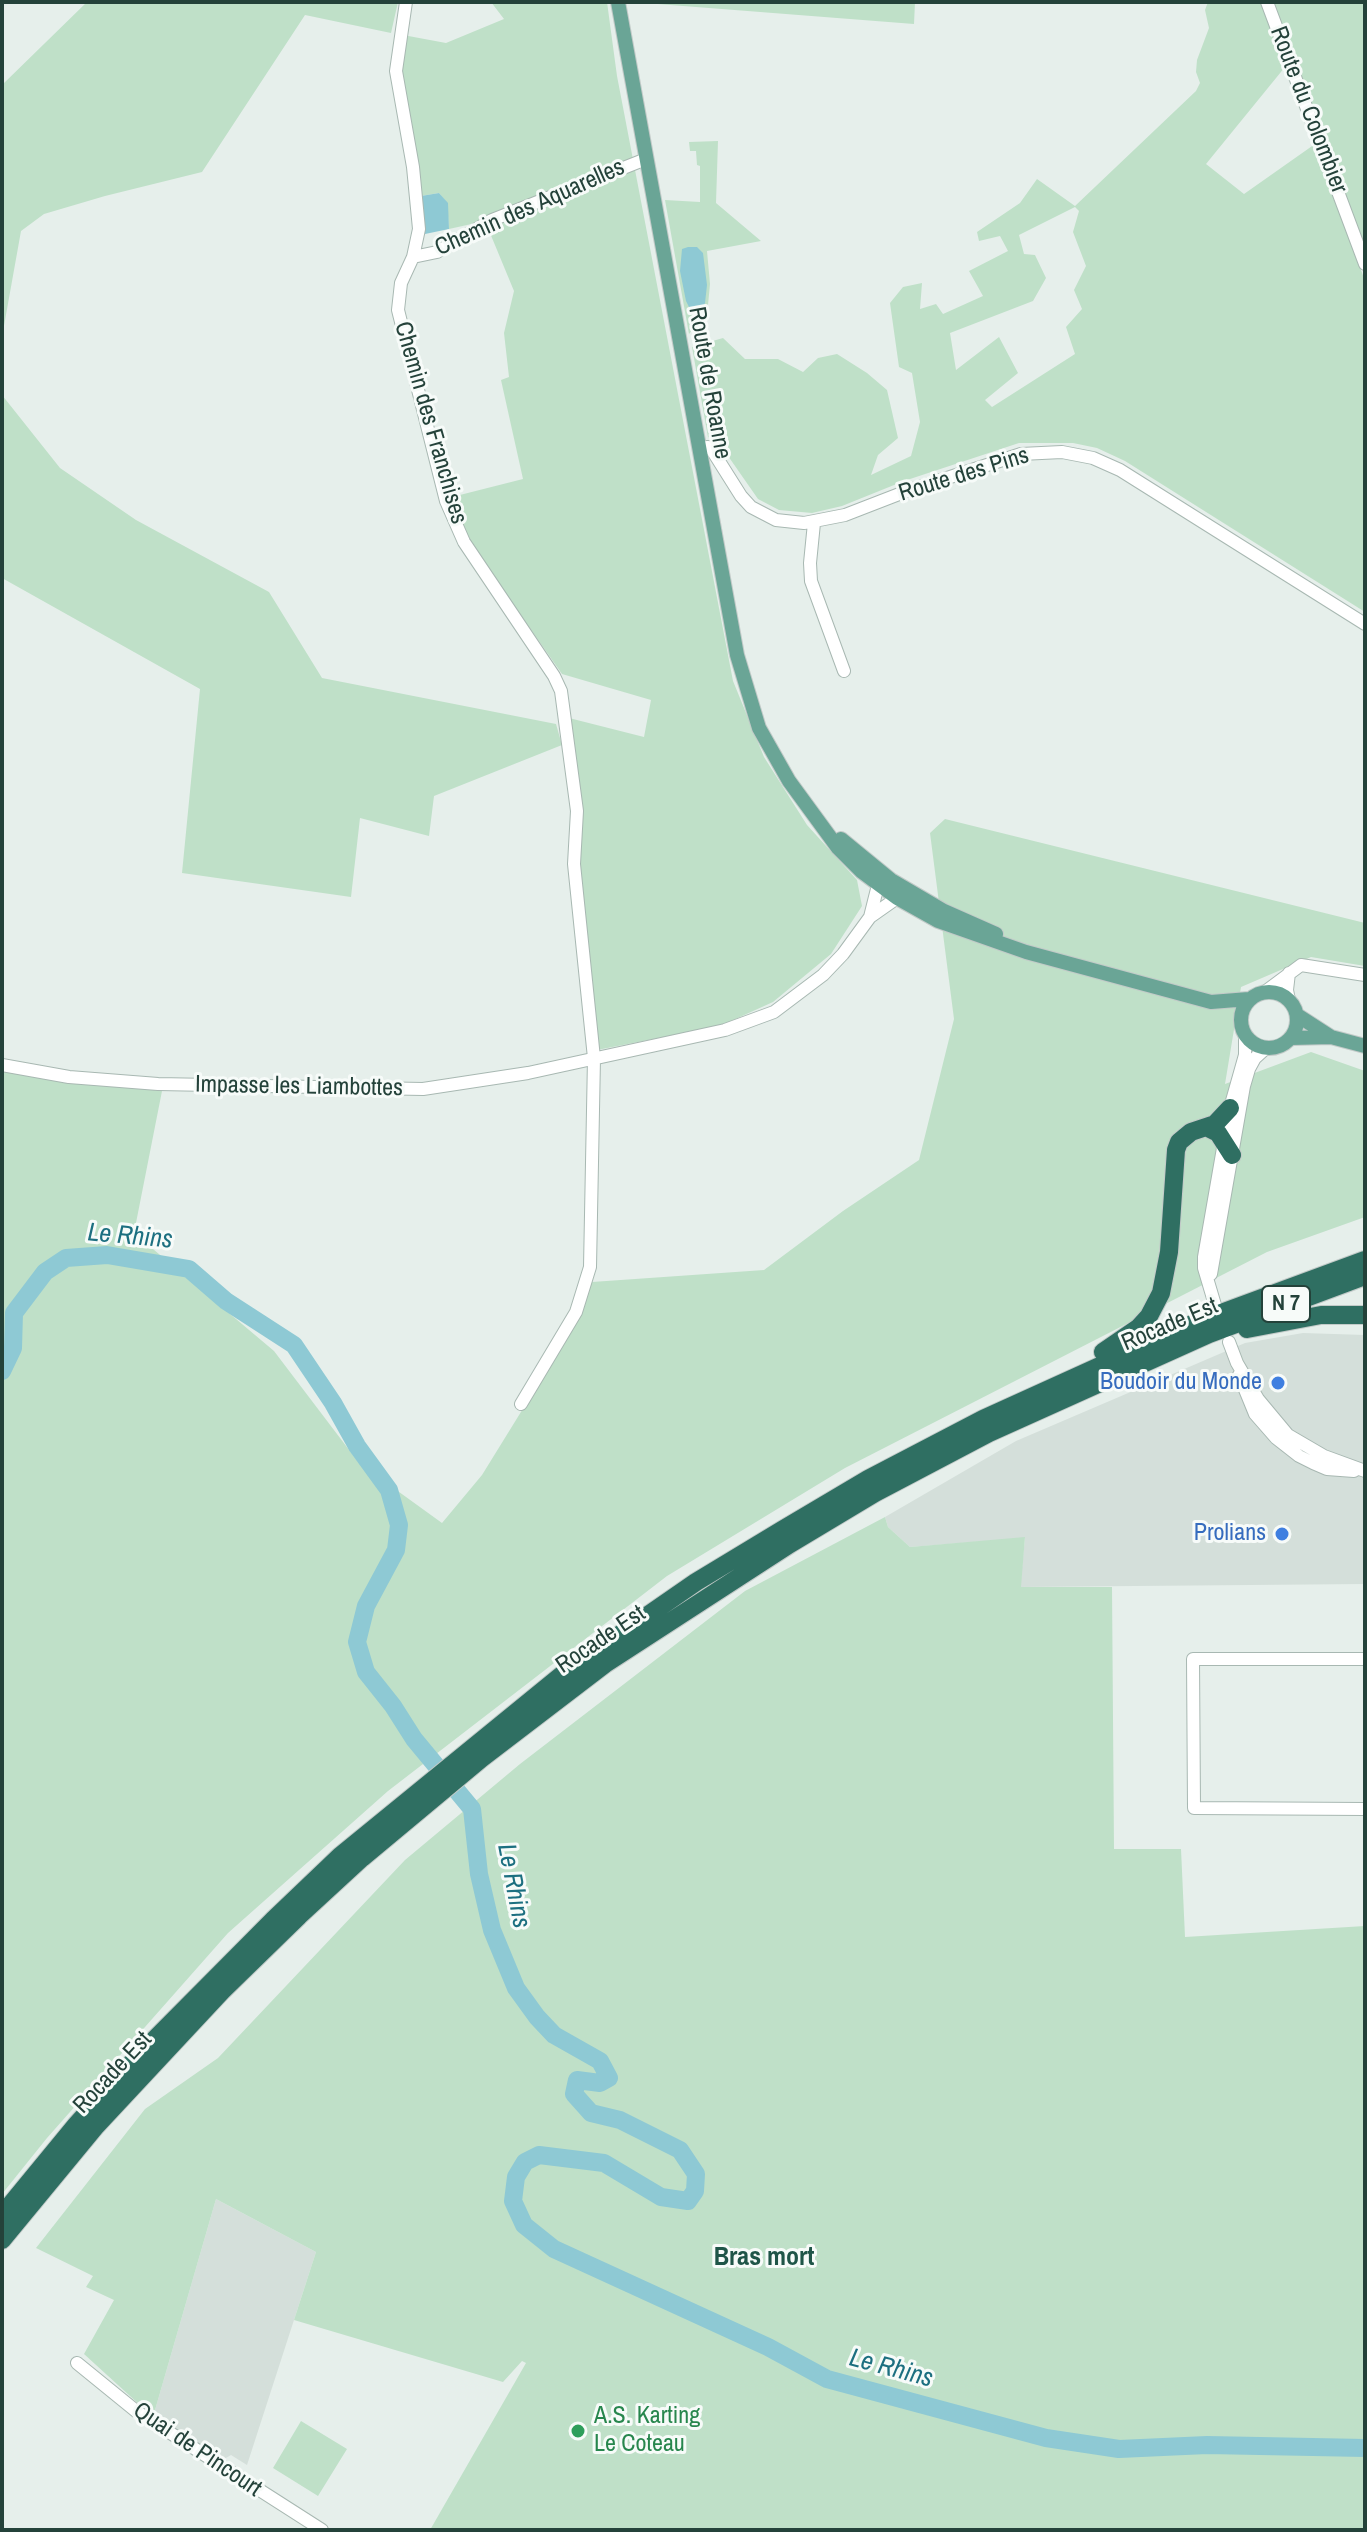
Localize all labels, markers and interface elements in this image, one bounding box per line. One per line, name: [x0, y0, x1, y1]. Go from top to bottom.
street label: Route du Colombier: [1263, 23, 1353, 197]
street label: Chemin des Aquarelles: [431, 153, 629, 263]
street label: Route de Roanne: [681, 305, 737, 461]
street label: Chemin des Franchises: [387, 319, 473, 527]
street label: Route des Pins: [895, 442, 1033, 508]
street label: Impasse les Liambottes: [195, 1071, 403, 1103]
water label: Le Rhins: [86, 1218, 174, 1256]
road number: N 7: [1262, 1286, 1310, 1322]
street label: Rocade Est: [1118, 1292, 1222, 1358]
place label: Boudoir du Monde: [1100, 1369, 1262, 1397]
marker: Boudoir du Monde: [1269, 1374, 1287, 1392]
place label: Prolians: [1194, 1520, 1266, 1548]
marker: Prolians: [1273, 1525, 1291, 1543]
street label: Rocade Est: [551, 1600, 651, 1680]
water label: Le Rhins: [490, 1841, 536, 1931]
street label: Rocade Est: [68, 2026, 158, 2120]
district label: Bras mort: [714, 2242, 814, 2274]
water label: Le Rhins: [846, 2343, 936, 2395]
street label: Quai de Pincourt: [127, 2396, 267, 2504]
place label: A.S. Karting Le Coteau: [594, 2403, 700, 2459]
marker: A.S. Karting Le Coteau: [569, 2422, 587, 2440]

